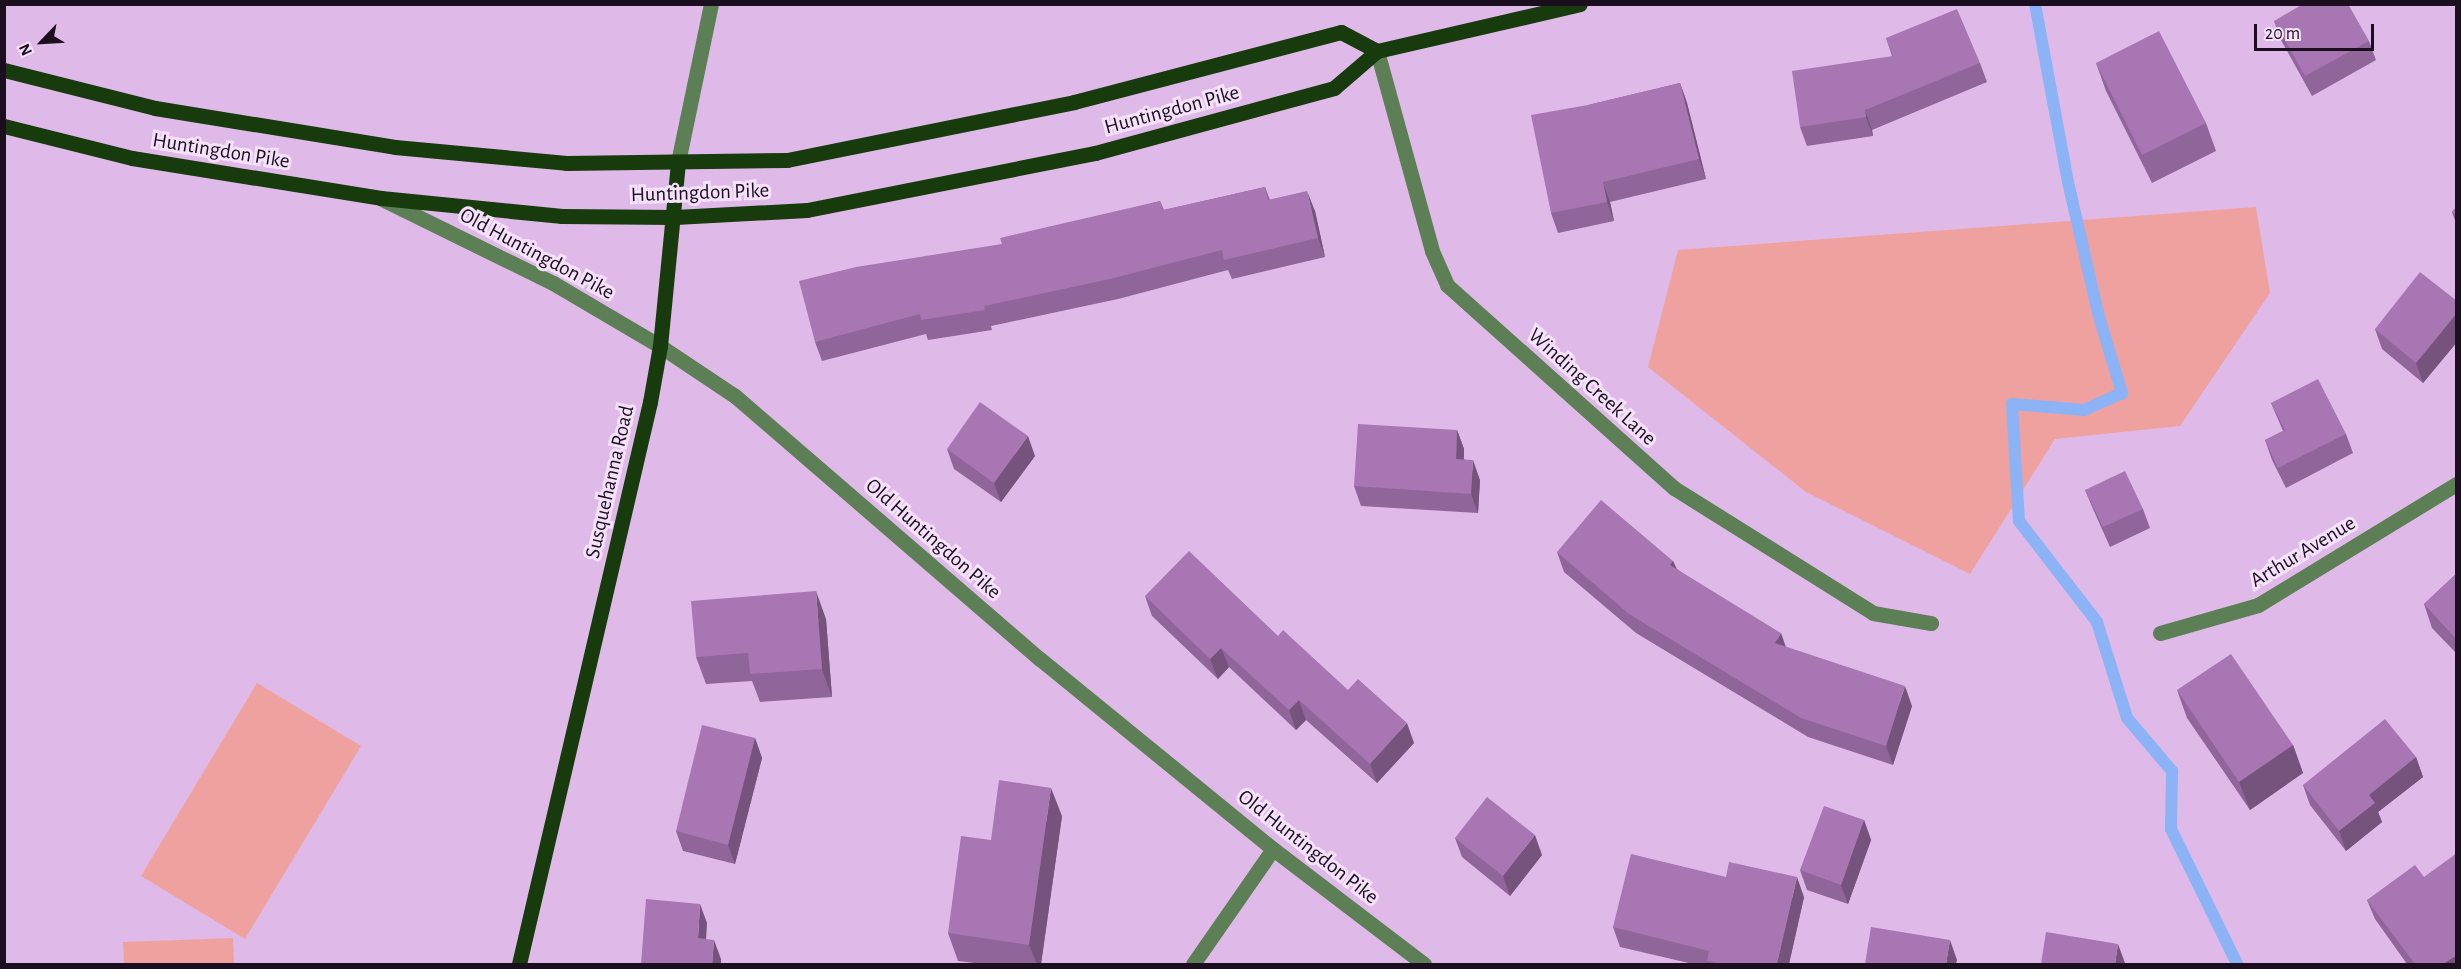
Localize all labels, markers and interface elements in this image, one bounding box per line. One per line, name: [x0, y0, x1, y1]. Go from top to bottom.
north arrow: [12, 12, 72, 72]
scale bar: [2257, 12, 2377, 50]
text: 20 m: [2265, 25, 2300, 43]
text: N: [16, 41, 35, 58]
street label: Huntingdon Pike: [1102, 80, 1242, 140]
street label: Huntingdon Pike: [151, 128, 291, 174]
street label: Huntingdon Pike: [630, 178, 770, 208]
street label: Old Huntingdon Pike: [455, 203, 619, 305]
street label: Winding Creek Lane: [1523, 323, 1661, 451]
street label: Susquehanna Road: [580, 403, 640, 561]
street label: Old Huntingdon Pike: [860, 473, 1006, 605]
street label: Arthur Avenue: [2246, 511, 2360, 593]
street label: Old Huntingdon Pike: [1233, 784, 1383, 910]

